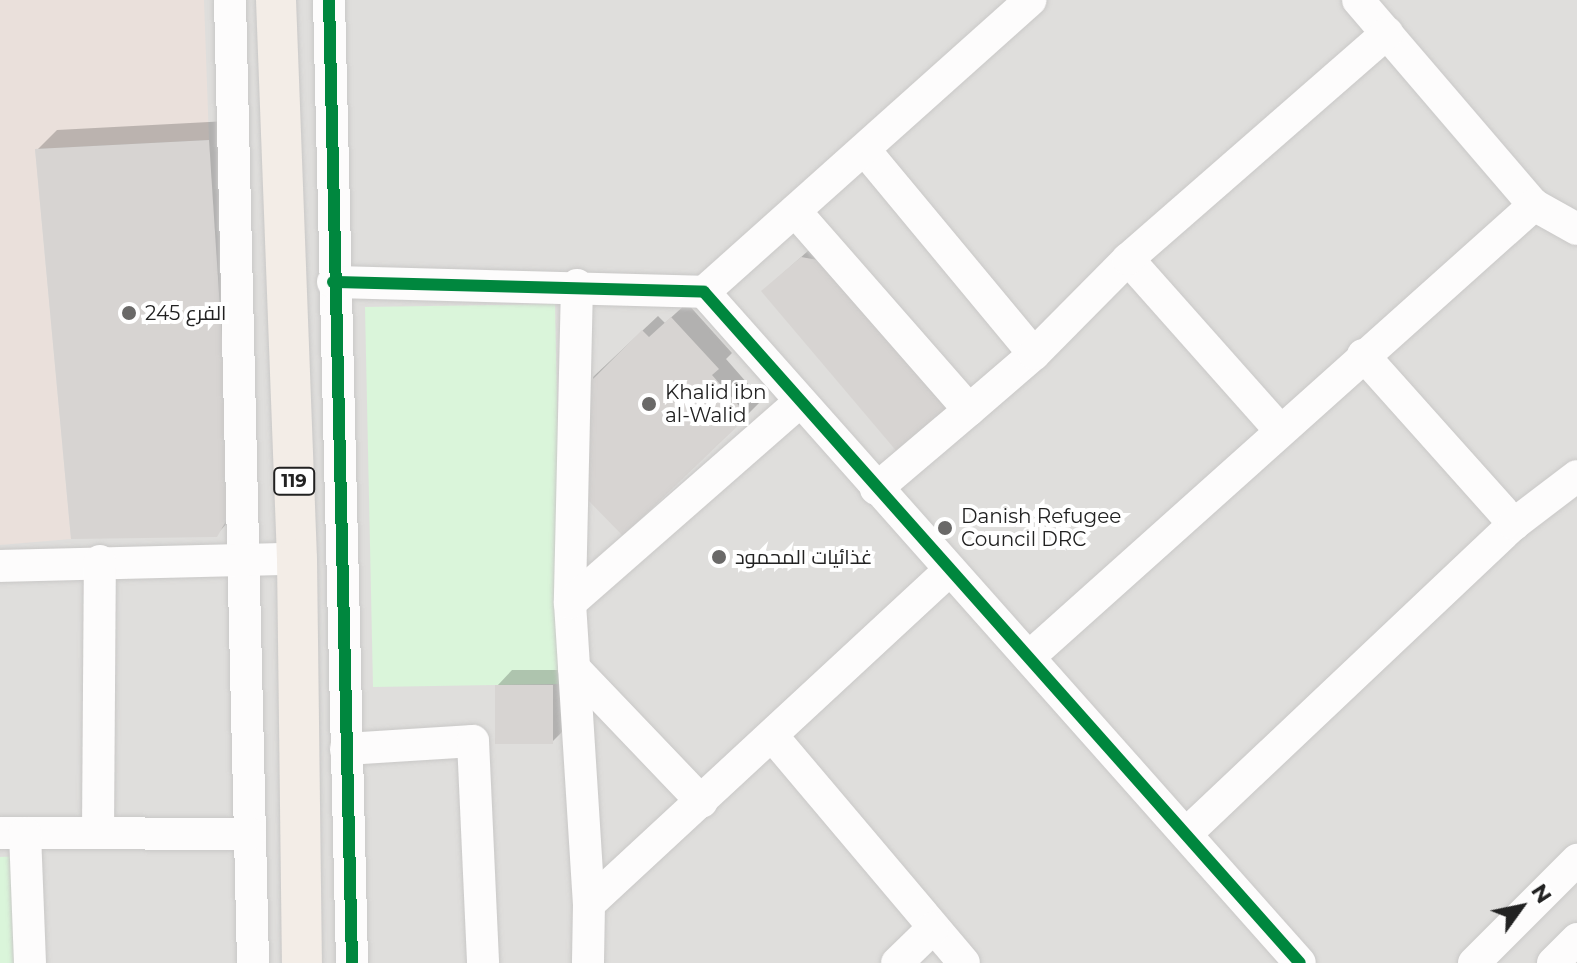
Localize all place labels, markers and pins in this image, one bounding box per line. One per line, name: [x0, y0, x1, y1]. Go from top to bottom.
place label: الفرع 245: [145, 301, 226, 325]
marker: الفرع 245: [120, 304, 138, 322]
place label: Khalid ibn al-Walid: [665, 380, 767, 427]
marker: Khalid ibn al-Walid: [640, 395, 658, 413]
place label: Danish Refugee Council DRC: [961, 504, 1121, 551]
marker: Danish Refugee Council DRC: [936, 519, 954, 537]
place label: غذائيات المحمود: [735, 545, 872, 569]
marker: غذائيات المحمود: [710, 548, 728, 566]

